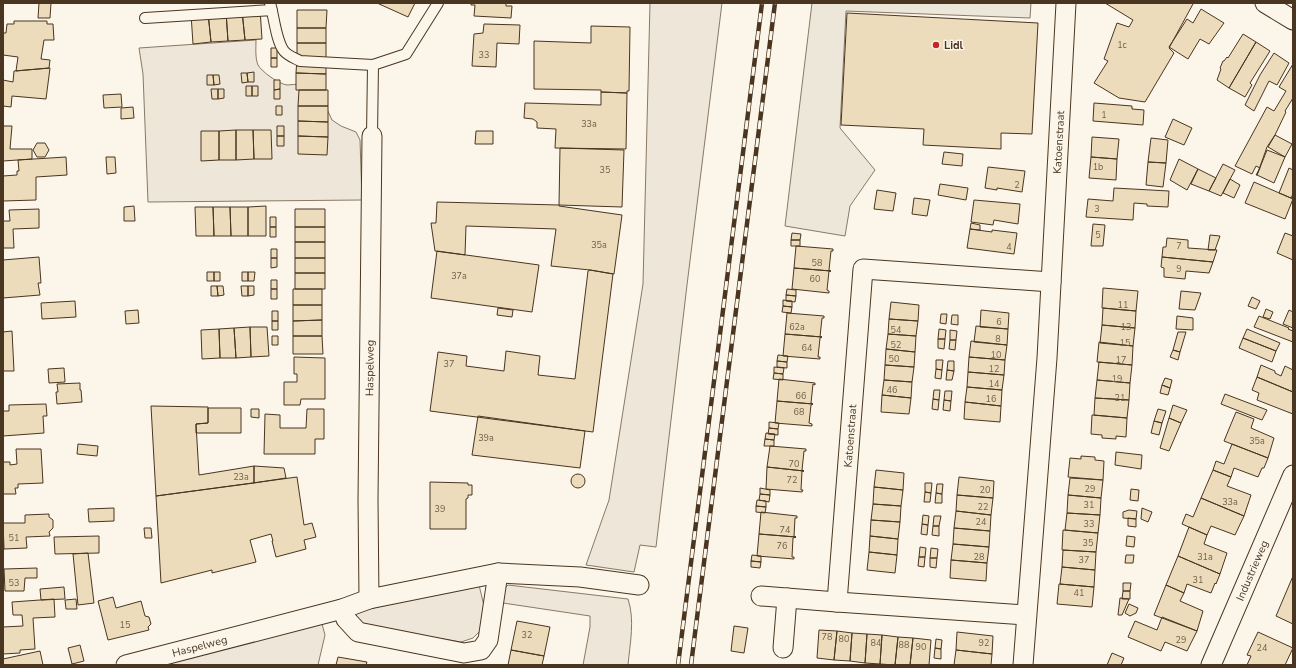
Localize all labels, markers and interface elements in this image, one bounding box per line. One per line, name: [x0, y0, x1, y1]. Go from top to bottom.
place label: Lidl: [944, 38, 964, 53]
house number: 1c: [1117, 39, 1127, 51]
marker: Lidl: [931, 40, 941, 50]
house number: 33: [479, 49, 489, 61]
house number: 1: [1101, 109, 1107, 121]
street label: Katoenstraat: [1049, 110, 1068, 174]
house number: 33a: [581, 118, 597, 130]
house number: 1b: [1093, 161, 1103, 173]
house number: 35: [600, 164, 610, 176]
house number: 2: [1014, 179, 1020, 191]
house number: 3: [1094, 203, 1100, 215]
house number: 5: [1095, 229, 1101, 241]
house number: 35a: [591, 239, 607, 251]
house number: 7: [1176, 240, 1182, 252]
house number: 4: [1006, 241, 1012, 253]
house number: 58: [812, 257, 822, 269]
house number: 9: [1176, 263, 1182, 275]
house number: 37a: [451, 270, 467, 282]
house number: 60: [810, 273, 820, 285]
house number: 11: [1118, 299, 1128, 311]
house number: 6: [996, 316, 1002, 328]
house number: 62a: [789, 321, 805, 333]
house number: 13: [1121, 321, 1131, 333]
house number: 54: [891, 324, 902, 336]
house number: 8: [995, 333, 1001, 345]
house number: 15: [1120, 337, 1130, 349]
house number: 52: [891, 339, 901, 351]
street label: Haspelweg: [362, 340, 377, 396]
house number: 64: [802, 342, 813, 354]
house number: 10: [991, 349, 1001, 361]
house number: 50: [889, 353, 899, 365]
house number: 17: [1116, 354, 1126, 366]
house number: 37: [444, 358, 454, 370]
house number: 12: [989, 363, 999, 375]
house number: 19: [1112, 373, 1122, 385]
house number: 14: [989, 378, 1000, 390]
house number: 46: [887, 384, 897, 396]
house number: 66: [796, 390, 806, 402]
house number: 21: [1115, 392, 1125, 404]
house number: 16: [986, 393, 996, 405]
street label: Katoenstraat: [840, 404, 860, 468]
house number: 68: [794, 406, 804, 418]
house number: 39a: [478, 432, 494, 444]
house number: 35a: [1249, 435, 1265, 447]
house number: 70: [789, 458, 799, 470]
house number: 23a: [233, 471, 249, 483]
house number: 72: [787, 474, 797, 486]
house number: 29: [1085, 483, 1095, 495]
house number: 20: [980, 484, 990, 496]
house number: 33a: [1222, 496, 1238, 508]
house number: 31: [1084, 499, 1094, 511]
house number: 22: [978, 501, 988, 513]
house number: 39: [435, 503, 445, 515]
house number: 24: [976, 516, 987, 528]
house number: 33: [1084, 518, 1094, 530]
house number: 74: [780, 524, 791, 536]
house number: 51: [9, 532, 19, 544]
house number: 35: [1083, 537, 1093, 549]
street label: Industrieweg: [1232, 538, 1271, 603]
house number: 76: [777, 540, 787, 552]
house number: 28: [974, 551, 984, 563]
house number: 31a: [1197, 551, 1213, 563]
house number: 37: [1079, 554, 1089, 566]
house number: 31: [1193, 574, 1203, 586]
house number: 53: [9, 577, 19, 589]
house number: 41: [1074, 587, 1084, 599]
house number: 15: [120, 619, 130, 631]
house number: 32: [522, 629, 532, 641]
house number: 78: [822, 631, 832, 643]
street label: Haspelweg: [170, 632, 229, 660]
house number: 80: [839, 633, 849, 645]
house number: 29: [1176, 634, 1186, 646]
house number: 84: [871, 637, 882, 649]
house number: 92: [979, 637, 989, 649]
house number: 88: [899, 639, 909, 651]
house number: 90: [916, 641, 926, 653]
house number: 24: [1257, 642, 1268, 654]

